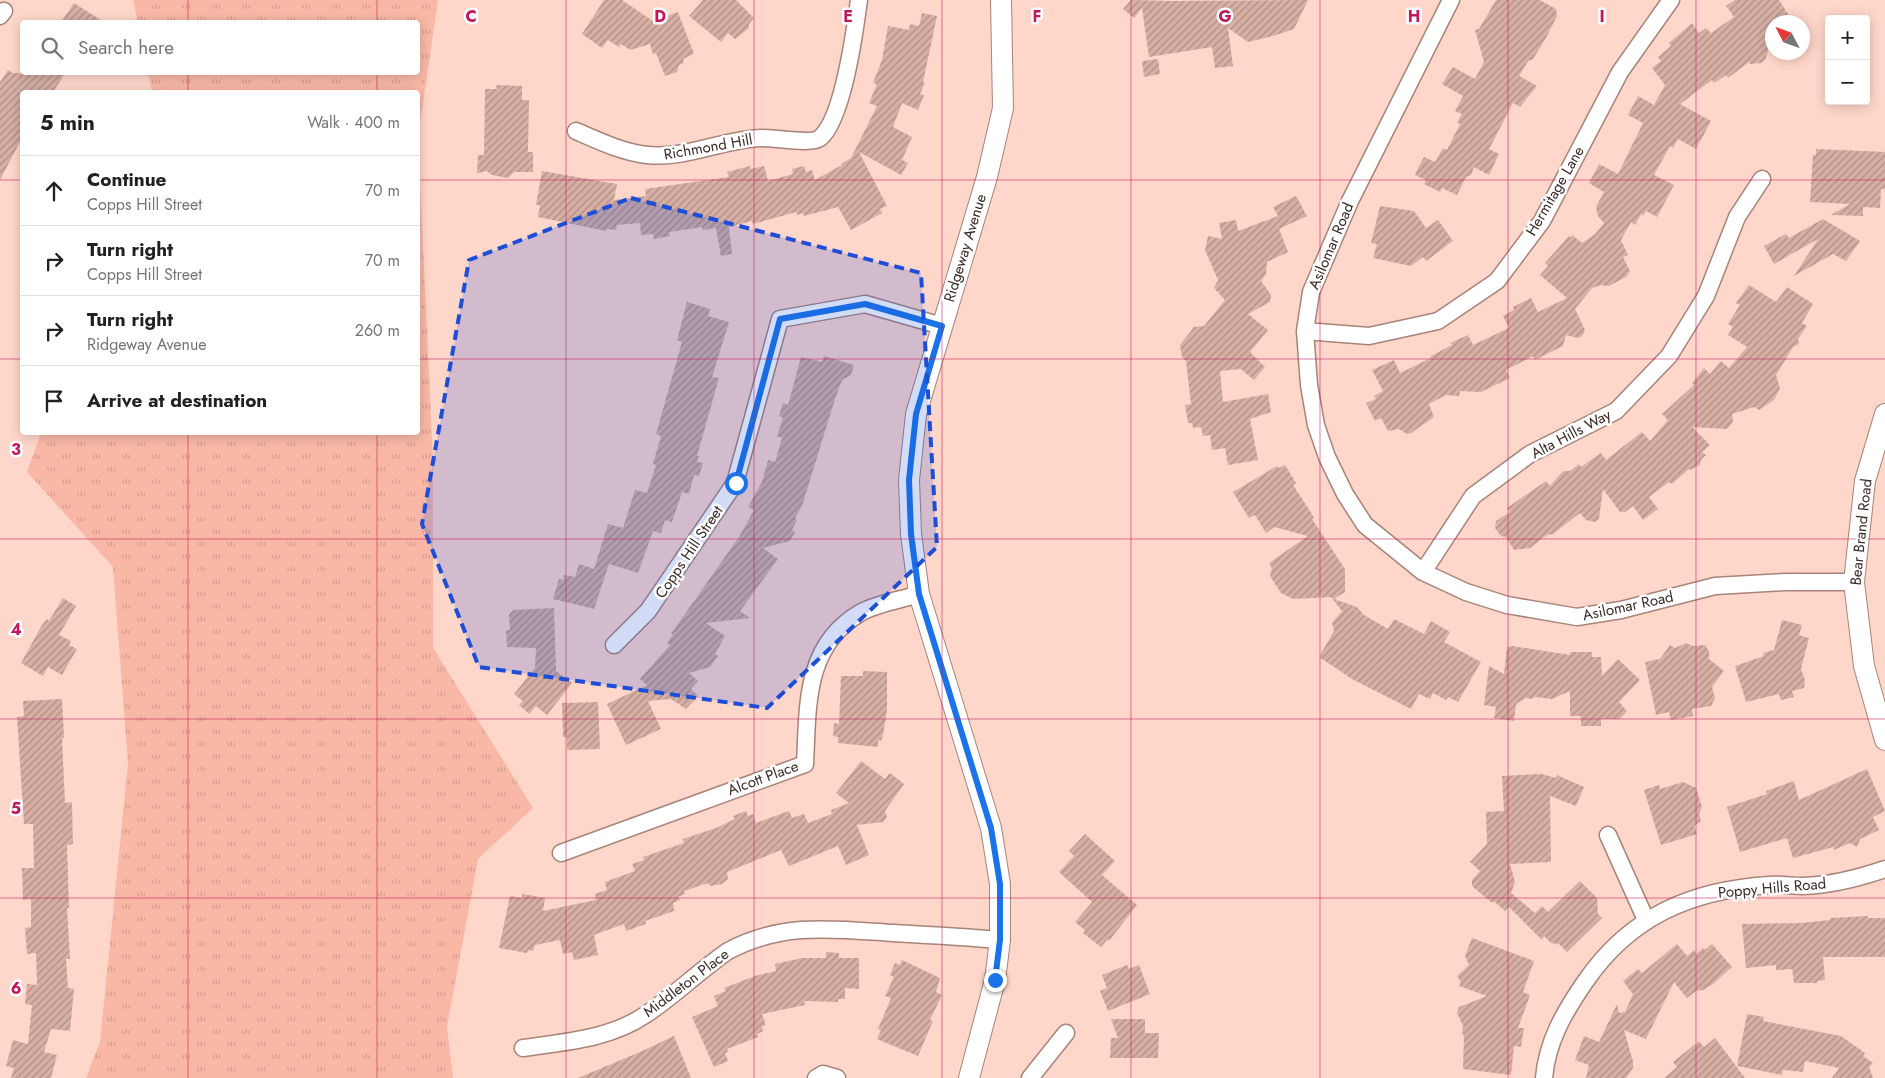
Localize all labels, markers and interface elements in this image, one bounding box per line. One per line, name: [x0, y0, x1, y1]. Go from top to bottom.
text: C: [465, 5, 477, 28]
text: D: [654, 5, 666, 28]
text: E: [843, 5, 853, 28]
text: F: [1033, 5, 1041, 28]
text: G: [1218, 5, 1232, 28]
text: H: [1408, 5, 1420, 28]
text: I: [1599, 5, 1605, 28]
north arrow: [1765, 15, 1810, 60]
map controls: [1825, 15, 1870, 105]
button: +: [1825, 15, 1870, 60]
search box: [20, 20, 420, 75]
icon: search: [38, 34, 66, 62]
text: Search here: [78, 34, 174, 61]
button: −: [1825, 60, 1870, 105]
text: 5 min: [40, 108, 95, 138]
text: Walk · 400 m: [307, 111, 400, 134]
street label: Richmond Hill: [662, 128, 754, 166]
street label: Hermitage Lane: [1520, 142, 1590, 240]
text: Continue: [87, 166, 166, 193]
icon: ahead: [40, 177, 68, 205]
text: 70 m: [365, 179, 400, 202]
street label: Ridgeway Avenue: [938, 191, 992, 305]
text: Copps Hill Street: [87, 193, 202, 216]
street label: Asilomar Road: [1303, 199, 1359, 293]
text: Turn right: [87, 236, 173, 263]
icon: right: [40, 247, 68, 275]
text: 70 m: [365, 249, 400, 272]
text: Copps Hill Street: [87, 263, 202, 286]
text: Turn right: [87, 306, 173, 333]
icon: right: [40, 317, 68, 345]
text: 260 m: [355, 319, 400, 342]
text: Ridgeway Avenue: [87, 333, 207, 356]
icon: arrive: [40, 387, 68, 415]
text: Arrive at destination: [87, 387, 267, 414]
street label: Alta Hills Way: [1527, 403, 1615, 464]
text: 3: [11, 438, 21, 461]
route start: [725, 472, 748, 495]
street label: Bear Brand Road: [1844, 478, 1878, 586]
street label: Copps Hill Street: [650, 501, 729, 603]
street label: Asilomar Road: [1581, 586, 1675, 626]
text: 4: [10, 618, 22, 641]
street label: Alcott Place: [724, 755, 802, 801]
text: 5: [11, 797, 21, 820]
street label: Poppy Hills Road: [1717, 872, 1827, 904]
street label: Middleton Place: [639, 943, 734, 1023]
route end: [984, 969, 1007, 992]
text: 6: [11, 977, 21, 1000]

